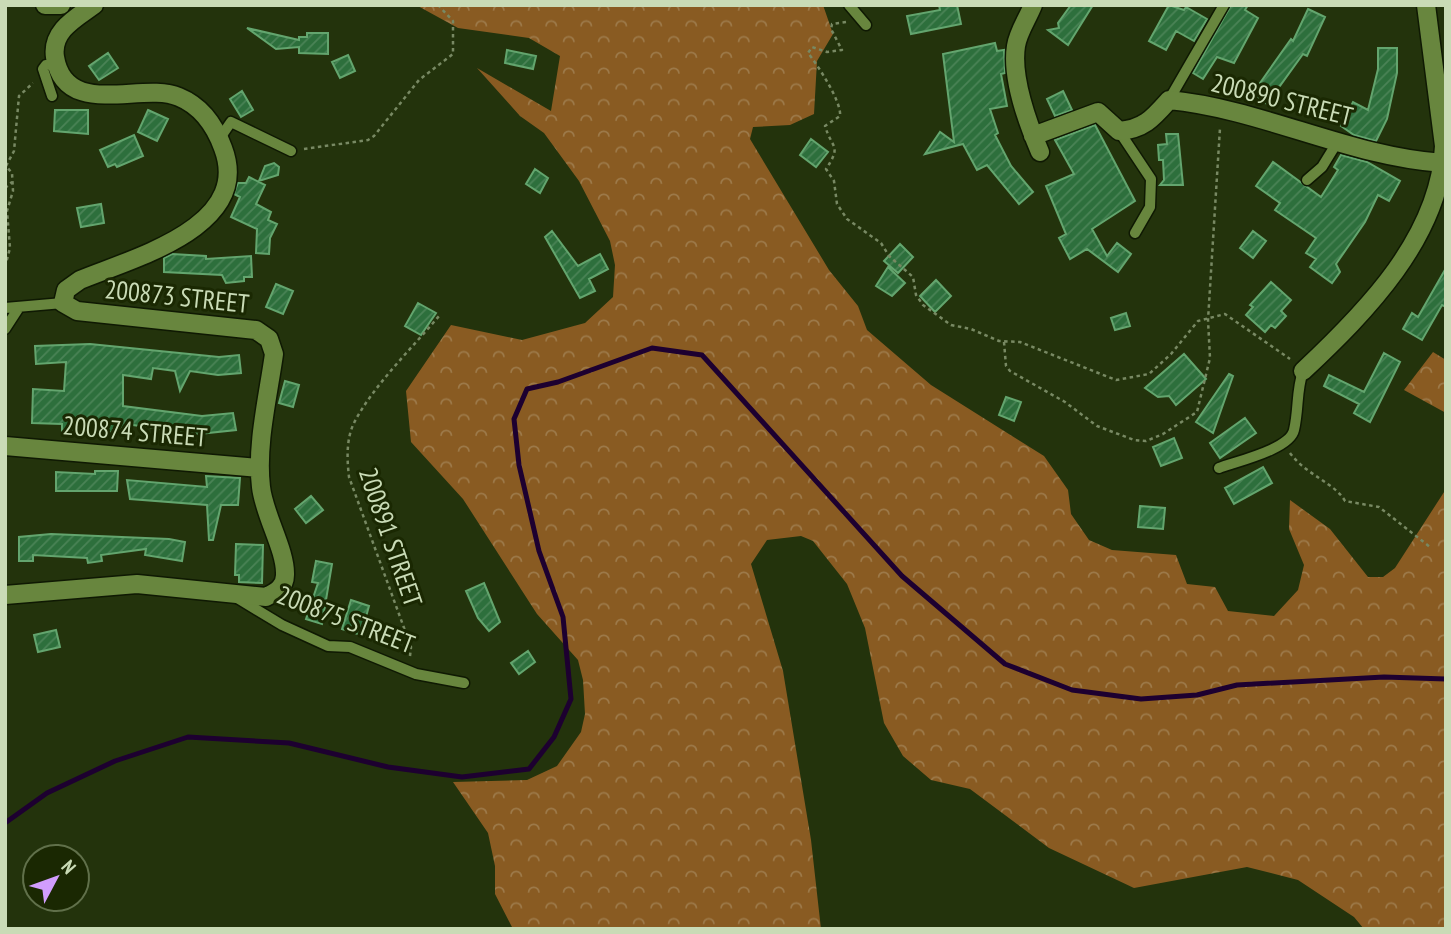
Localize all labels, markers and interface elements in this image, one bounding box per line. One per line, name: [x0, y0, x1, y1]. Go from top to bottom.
street label: 200890 STREET: [1208, 65, 1357, 133]
street label: 200873 STREET: [103, 272, 251, 320]
street label: 200874 STREET: [61, 408, 209, 454]
street label: 200891 STREET: [352, 463, 430, 611]
street label: 200875 STREET: [272, 578, 420, 660]
north arrow: [21, 843, 91, 913]
text: N: [56, 855, 81, 879]

